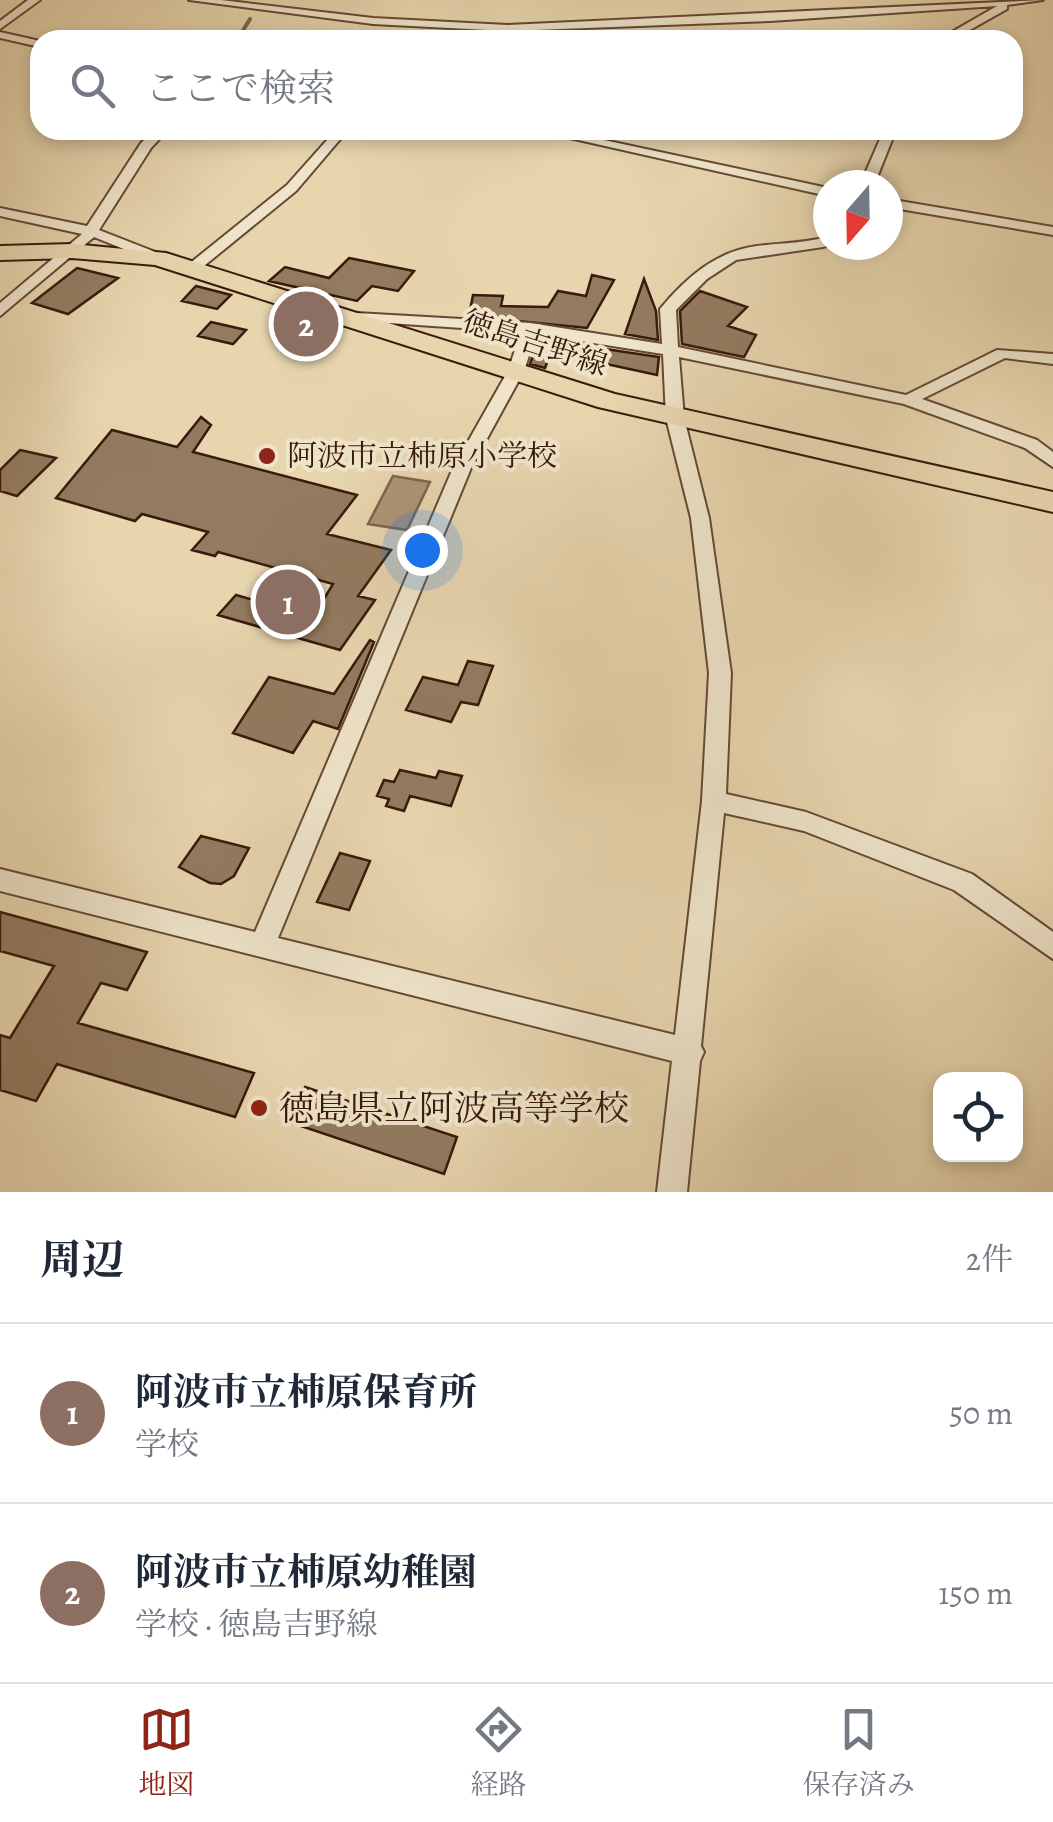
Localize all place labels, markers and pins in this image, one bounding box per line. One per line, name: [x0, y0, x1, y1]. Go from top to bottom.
pin: 2: [274, 286, 338, 362]
place label: 阿波市立柿原小学校: [287, 436, 557, 476]
marker: 阿波市立柿原小学校: [256, 445, 278, 467]
pin: 1: [256, 564, 320, 640]
place label: 徳島県立阿波高等学校: [279, 1084, 629, 1132]
marker: 徳島県立阿波高等学校: [248, 1097, 270, 1119]

